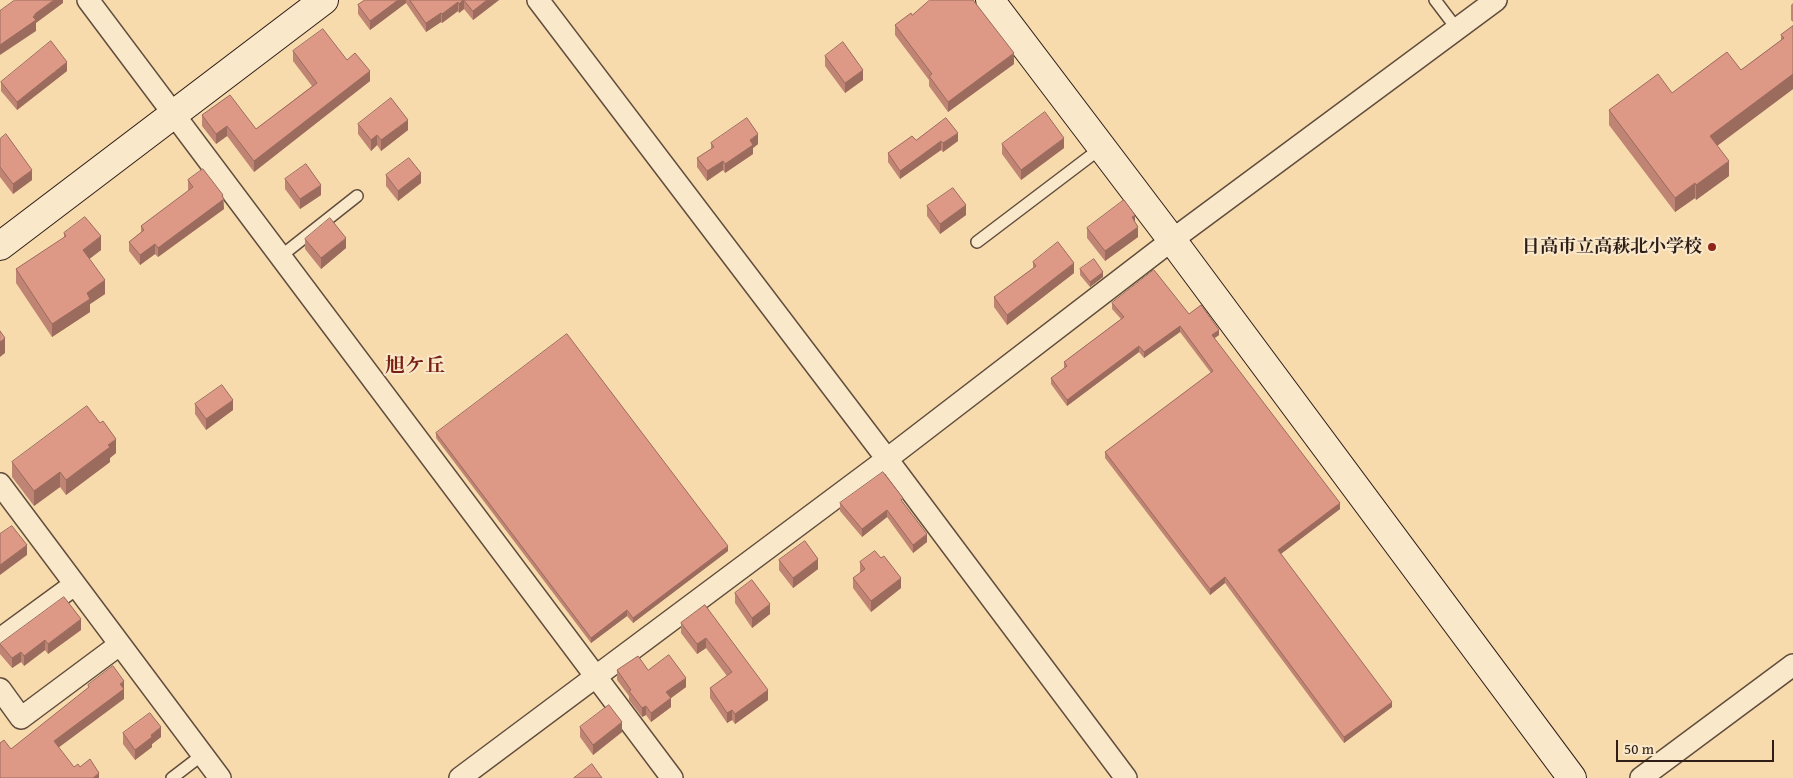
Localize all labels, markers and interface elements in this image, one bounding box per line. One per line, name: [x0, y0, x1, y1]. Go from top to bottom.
place label: 日高市立高萩北小学校: [1522, 236, 1702, 258]
marker: 日高市立高萩北小学校: [1706, 241, 1718, 253]
district label: 旭ケ丘: [385, 355, 445, 379]
scale bar: [1618, 730, 1776, 762]
text: 50 m: [1624, 738, 1654, 759]

